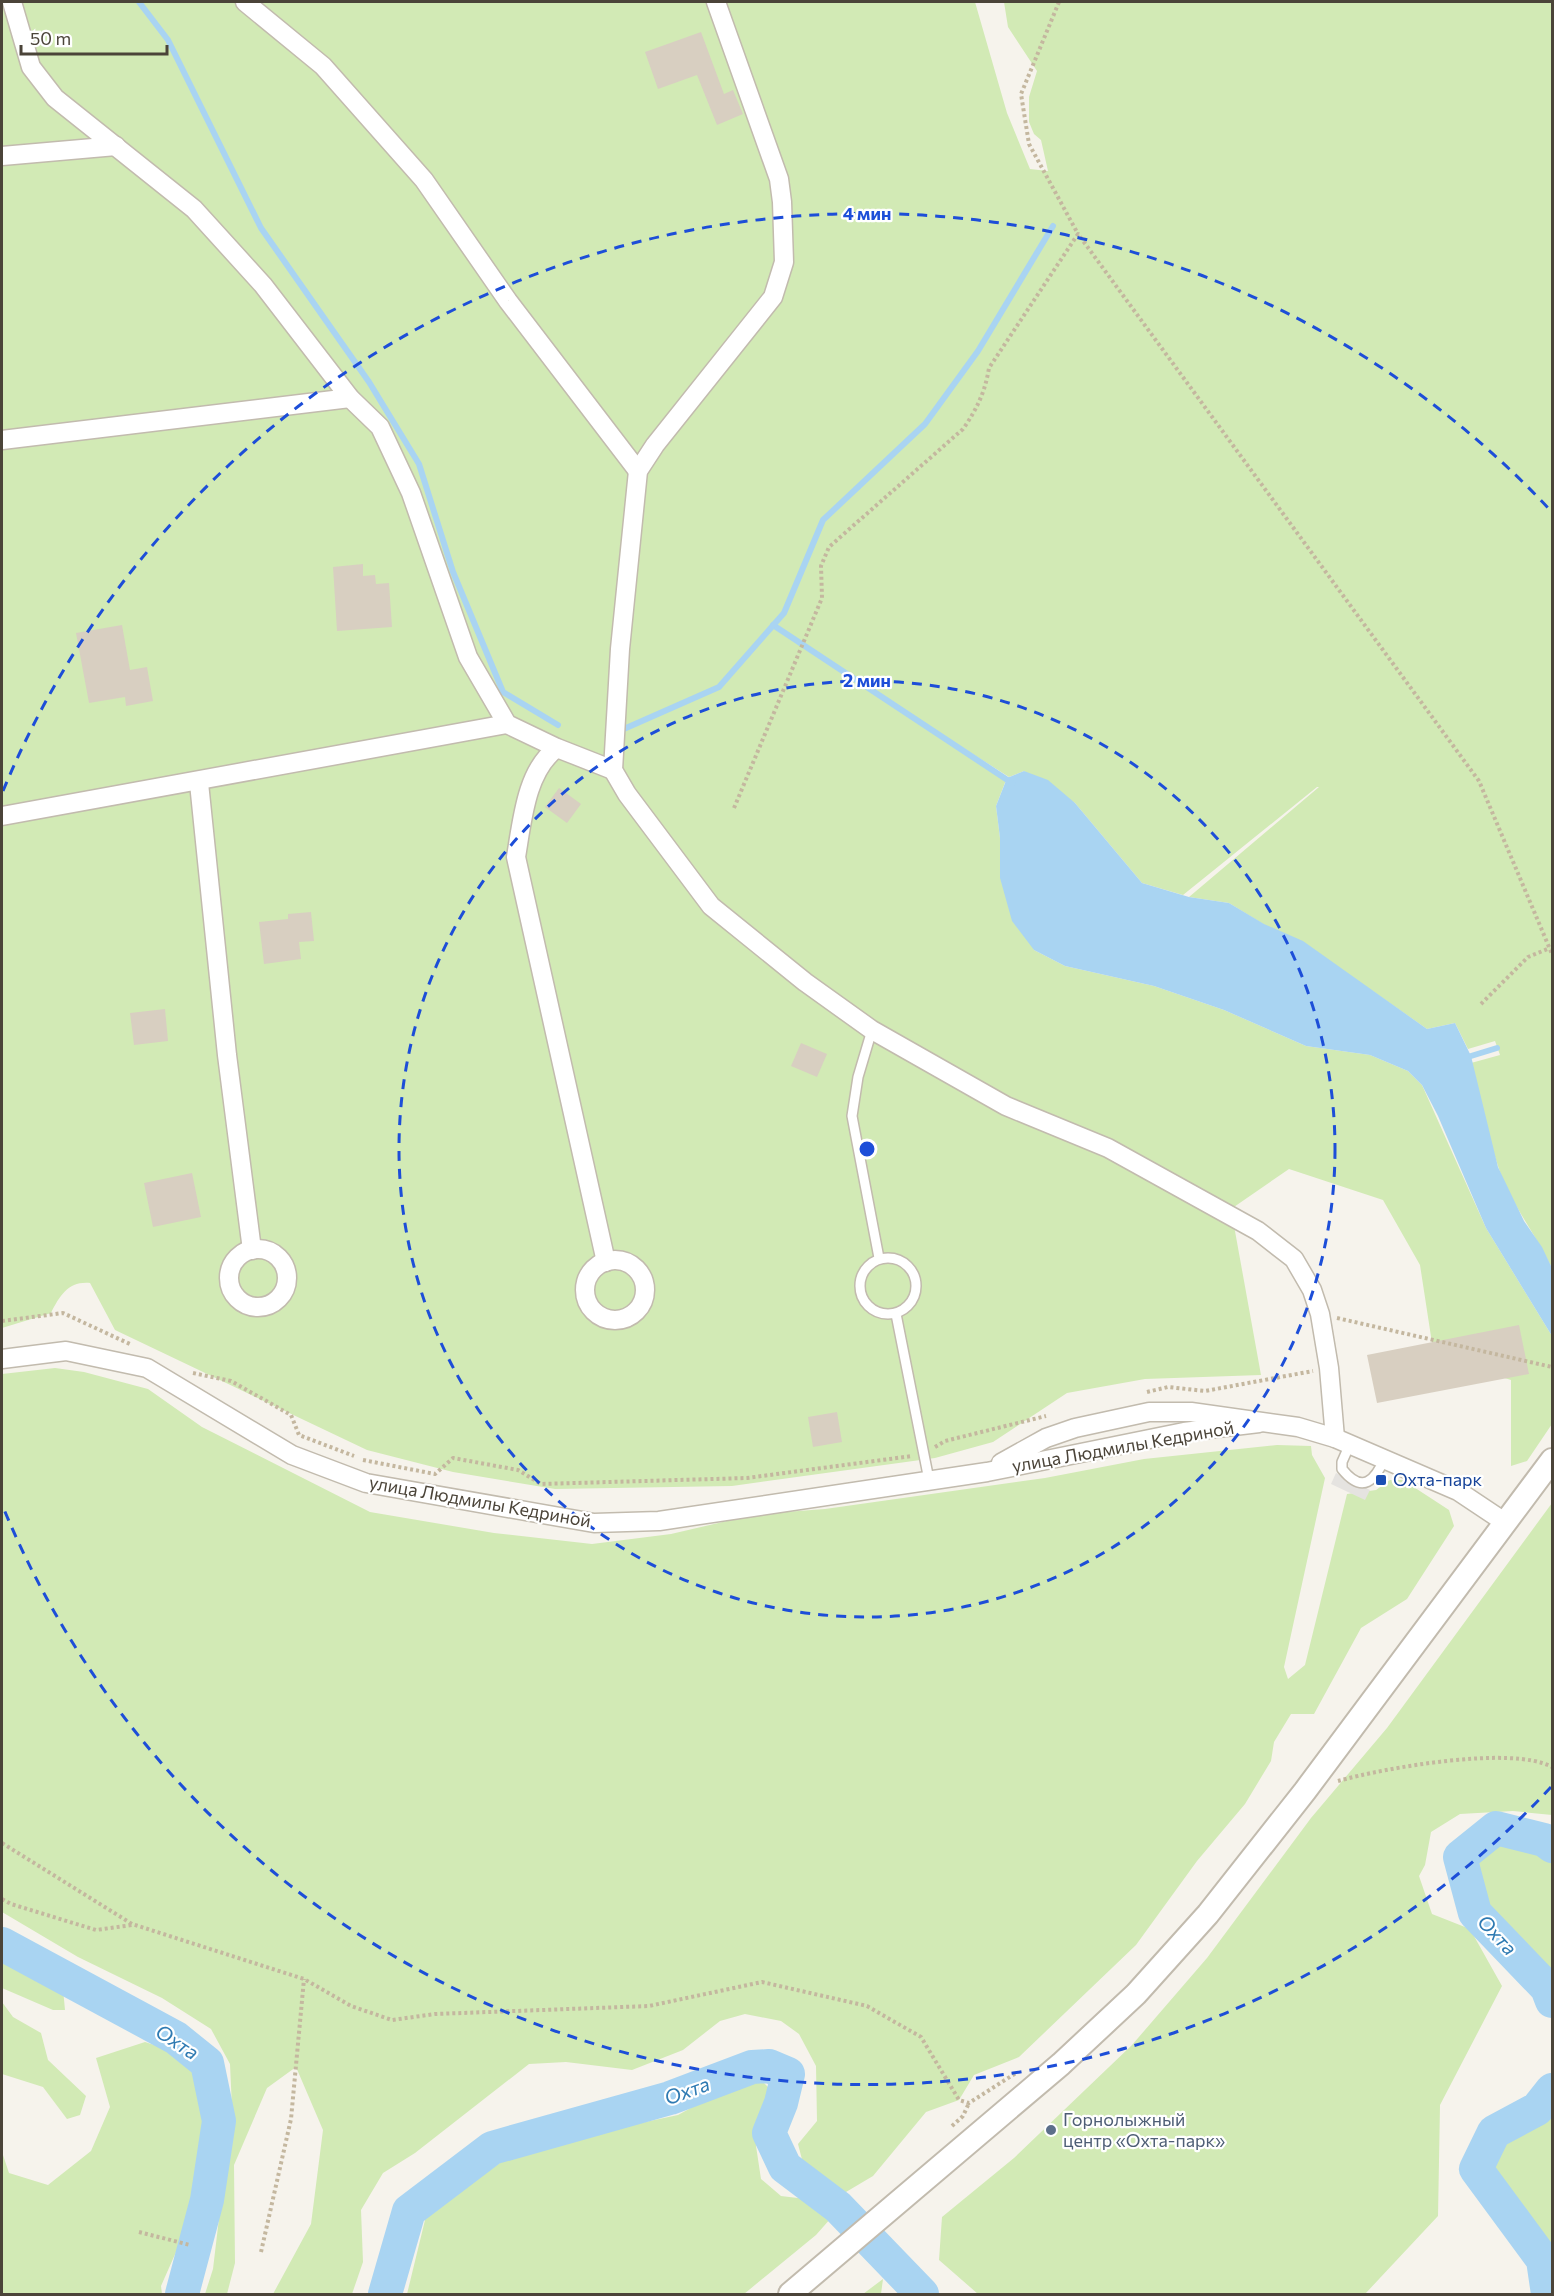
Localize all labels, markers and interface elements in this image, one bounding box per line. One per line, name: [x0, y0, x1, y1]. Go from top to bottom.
scale bar: [21, 18, 166, 56]
text: 50 m: [30, 27, 71, 49]
text: 4 мин: [843, 202, 891, 224]
text: 2 мин: [843, 669, 891, 691]
centre of rings: [857, 1139, 877, 1159]
street label: улица Людмилы Кедриной: [1010, 1416, 1236, 1476]
place label: Охта-парк: [1393, 1468, 1483, 1490]
street label: улица Людмилы Кедриной: [367, 1471, 593, 1531]
marker: Охта-парк: [1374, 1473, 1388, 1487]
water label: Охта: [1473, 1909, 1522, 1960]
water label: Охта: [151, 2018, 204, 2064]
water label: Охта: [661, 2071, 713, 2109]
place label: Горнолыжный центр «Охта-парк»: [1063, 2108, 1225, 2151]
marker: Горнолыжный центр «Охта-парк»: [1044, 2123, 1058, 2137]

